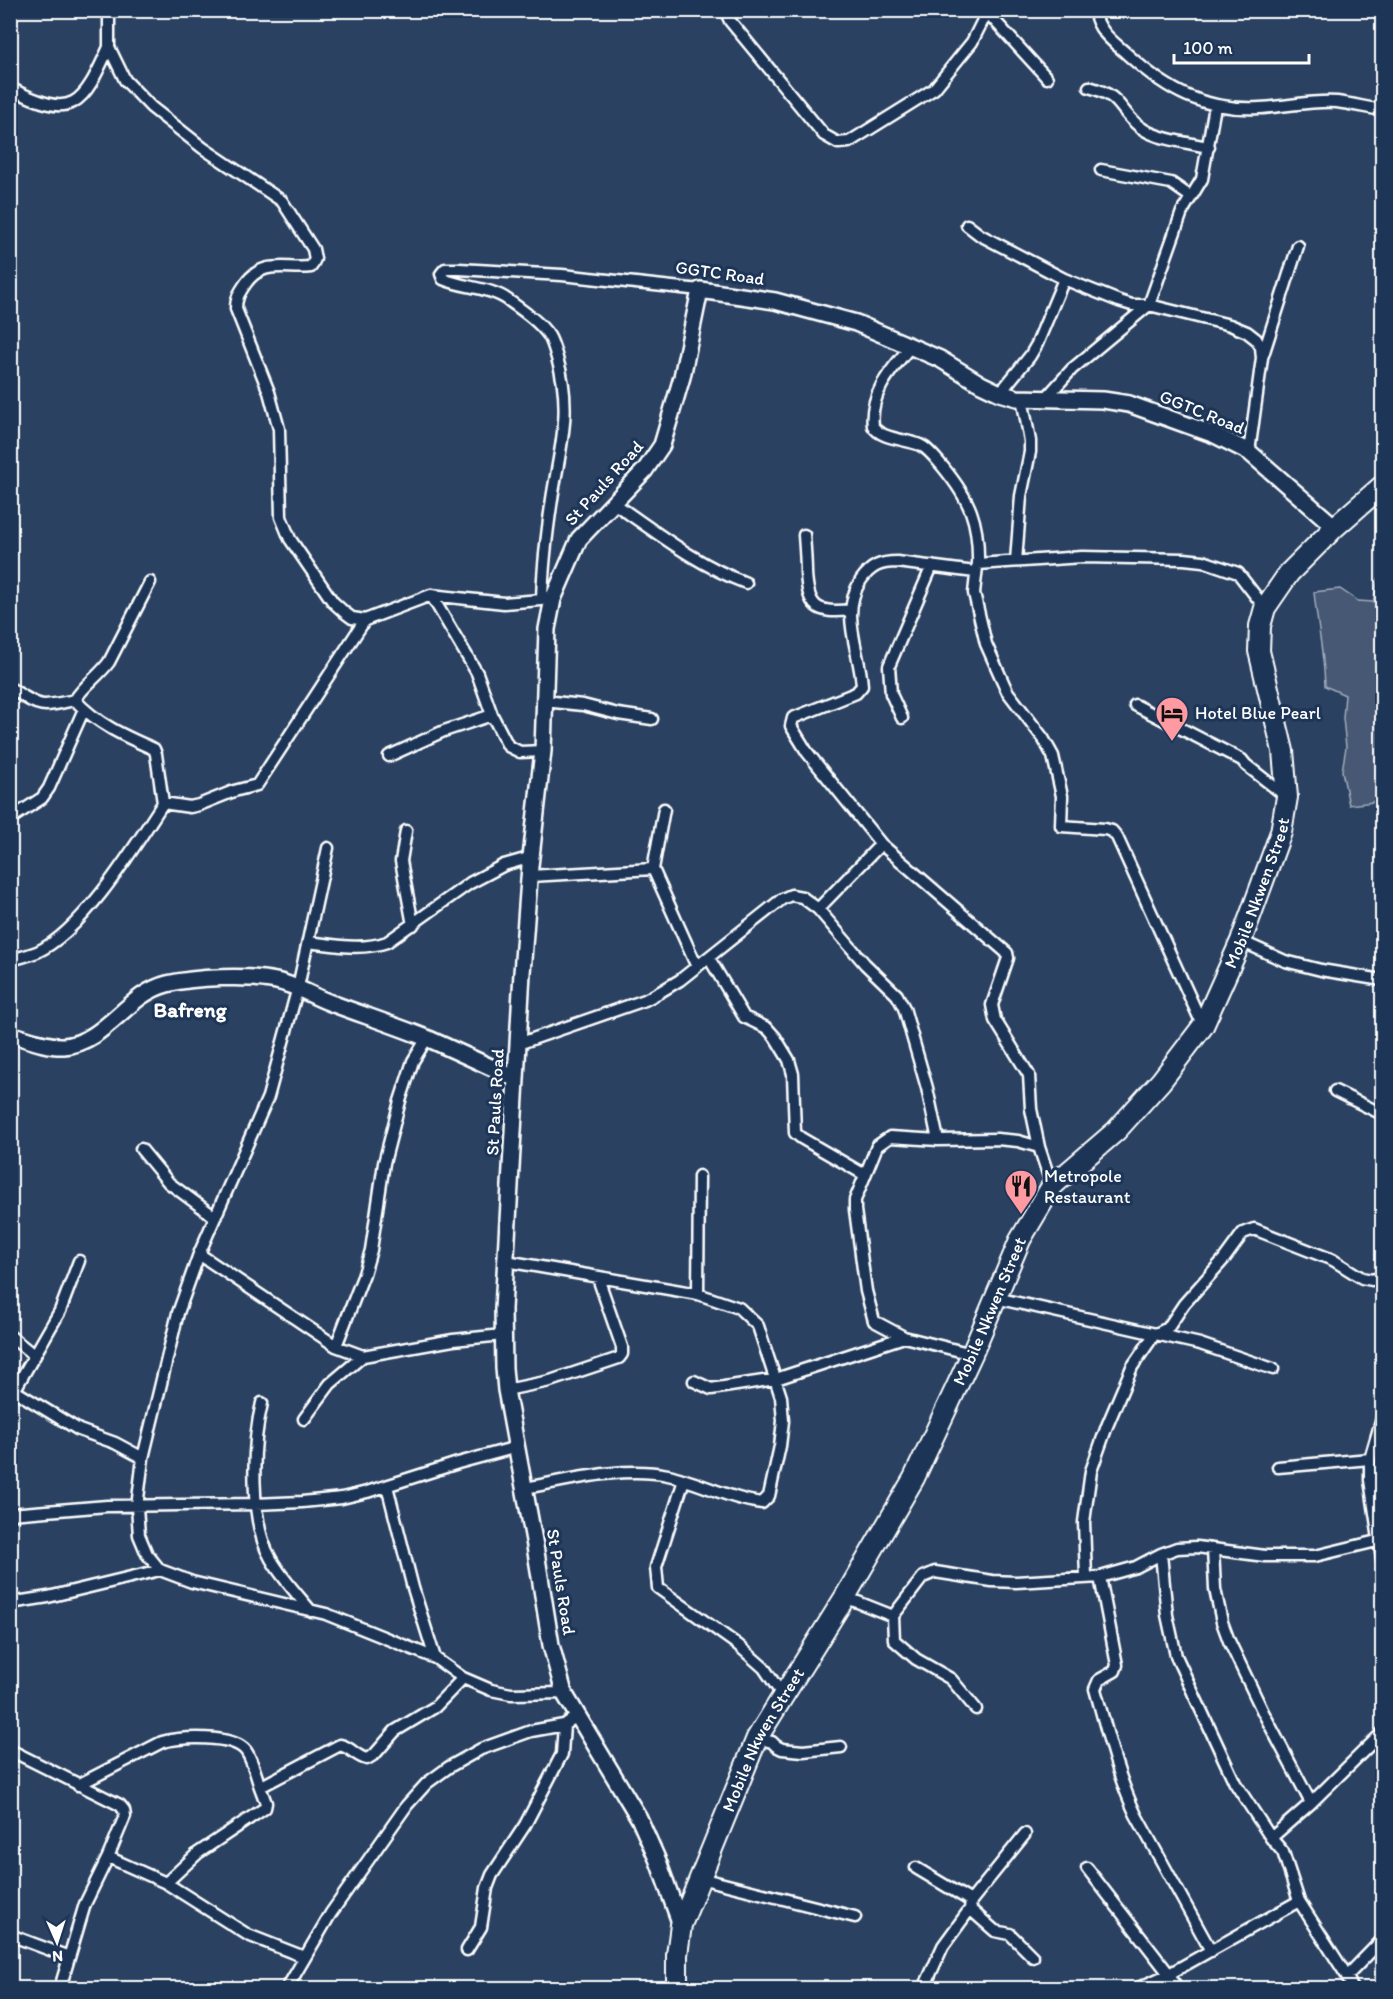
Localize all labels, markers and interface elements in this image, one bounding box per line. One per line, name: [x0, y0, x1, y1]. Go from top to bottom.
scale bar: [1174, 27, 1309, 65]
text: 100 m: [1183, 37, 1233, 59]
street label: GGTC Road: [674, 256, 766, 290]
street label: GGTC Road: [1156, 385, 1248, 439]
street label: St Pauls Road: [560, 436, 648, 530]
hotel icon: Hotel Blue Pearl: [1154, 695, 1190, 742]
place label: Hotel Blue Pearl: [1195, 702, 1321, 724]
street label: Mobile Nkwen Street: [1219, 816, 1294, 972]
district label: Bafreng: [154, 997, 228, 1023]
street label: St Pauls Road: [481, 1048, 509, 1156]
place label: Metropole Restaurant: [1044, 1165, 1131, 1208]
restaurant icon: Metropole Restaurant: [1003, 1168, 1039, 1215]
street label: Mobile Nkwen Street: [948, 1233, 1031, 1389]
street label: St Pauls Road: [542, 1527, 580, 1637]
street label: Mobile Nkwen Street: [717, 1664, 809, 1815]
north arrow: [27, 1912, 87, 1972]
text: N: [52, 1947, 64, 1966]

